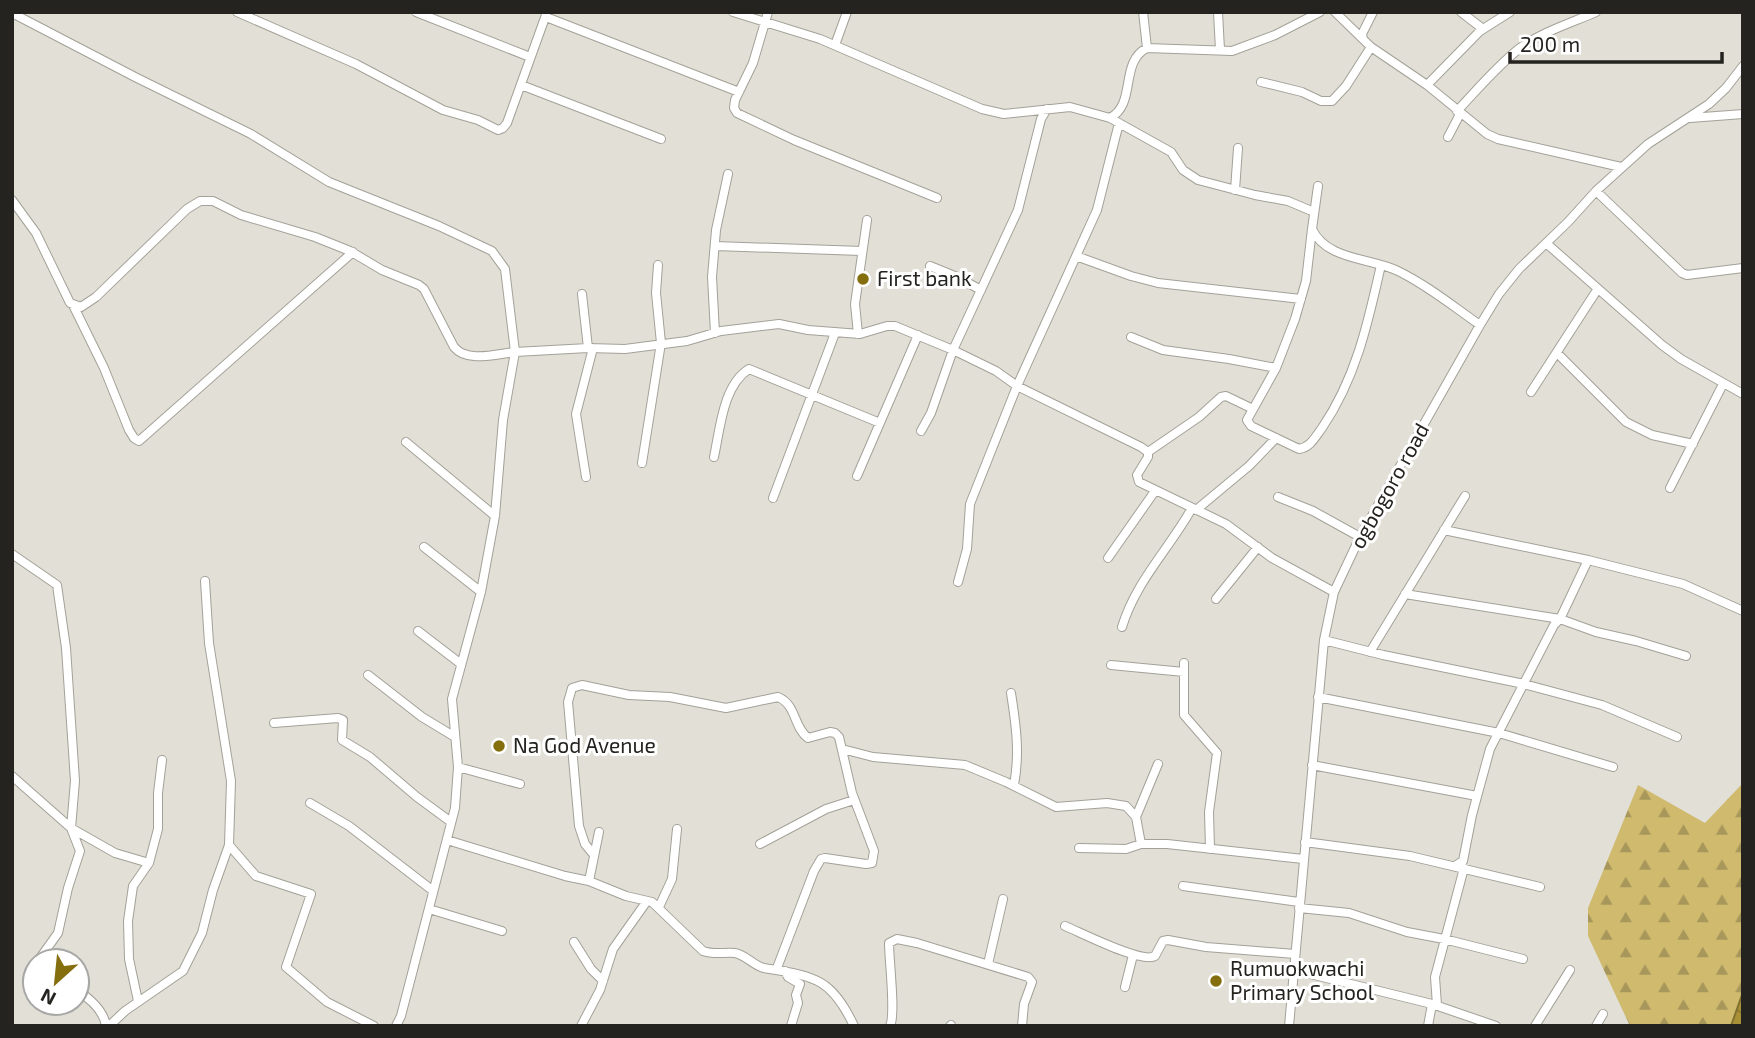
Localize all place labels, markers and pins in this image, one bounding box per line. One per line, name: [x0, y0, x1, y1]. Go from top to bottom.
place label: First bank: [877, 265, 972, 290]
marker: First bank: [855, 271, 871, 287]
place label: Na God Avenue: [513, 732, 656, 757]
marker: Na God Avenue: [491, 738, 507, 754]
place label: Rumuokwachi Primary School: [1230, 955, 1375, 1004]
marker: Rumuokwachi Primary School: [1208, 973, 1224, 989]

